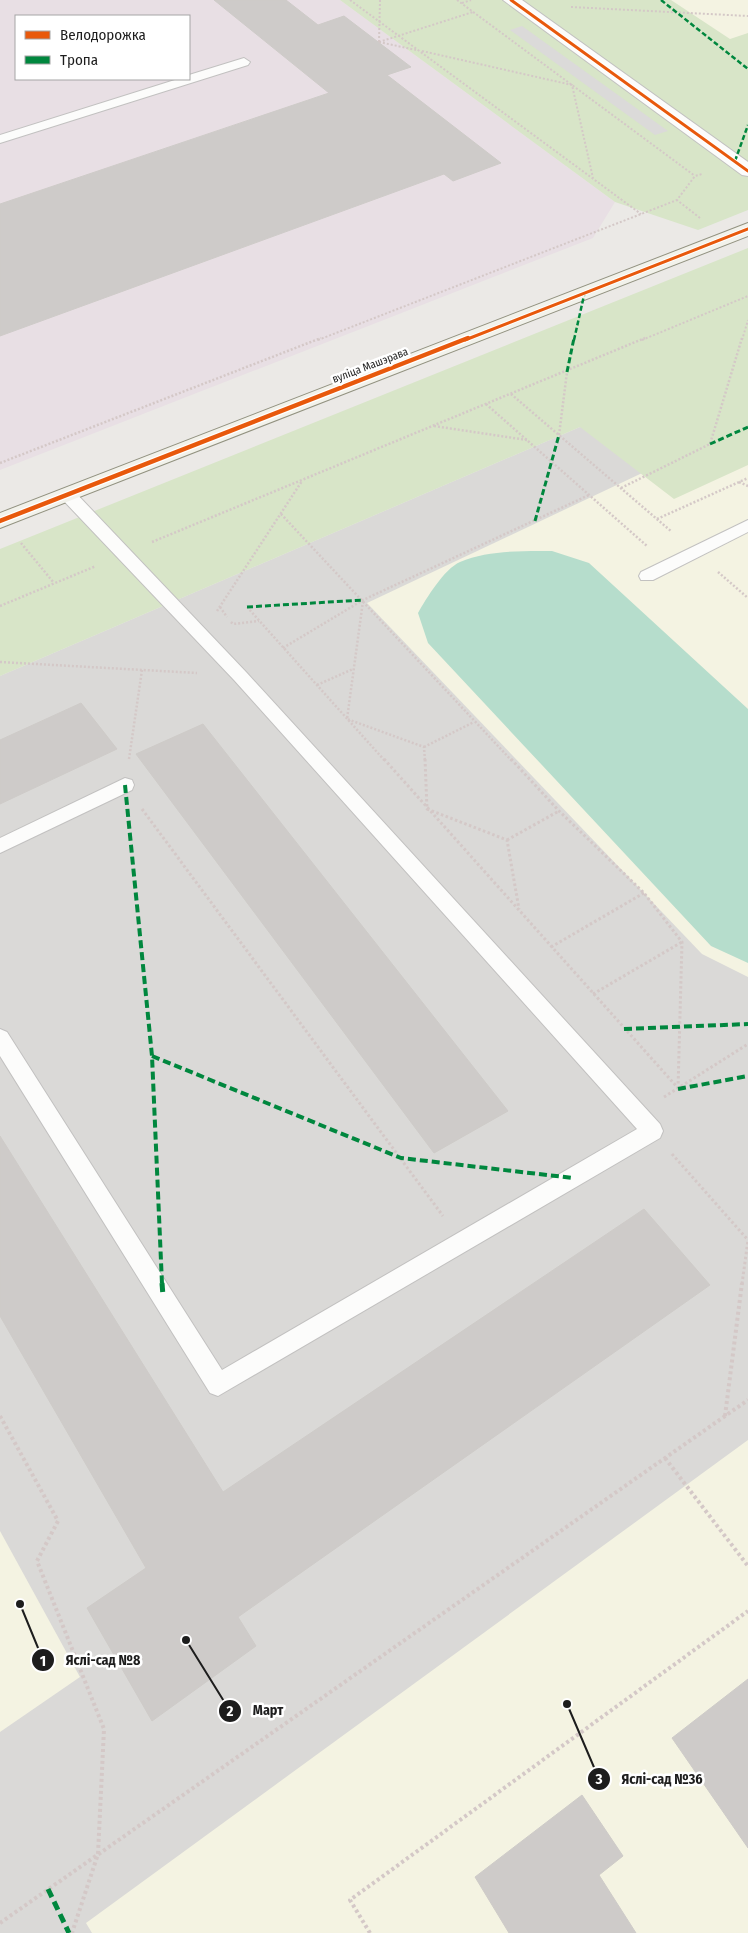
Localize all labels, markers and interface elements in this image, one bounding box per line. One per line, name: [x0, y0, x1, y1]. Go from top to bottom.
legend: [15, 15, 190, 80]
text: Велодорожка: [60, 26, 146, 44]
text: Тропа: [60, 51, 98, 69]
street label: вуліца Машэрава: [330, 345, 410, 386]
callout: Яслі-сад №8: [31, 1646, 150, 1675]
text: 1: [40, 1652, 46, 1670]
text: Яслі-сад №8: [66, 1652, 141, 1669]
callout: Март: [218, 1696, 293, 1725]
text: 2: [226, 1702, 234, 1720]
text: Март: [253, 1702, 284, 1719]
callout: Яслі-сад №36: [587, 1764, 713, 1793]
text: 3: [594, 1770, 603, 1788]
text: Яслі-сад №36: [621, 1771, 703, 1788]

